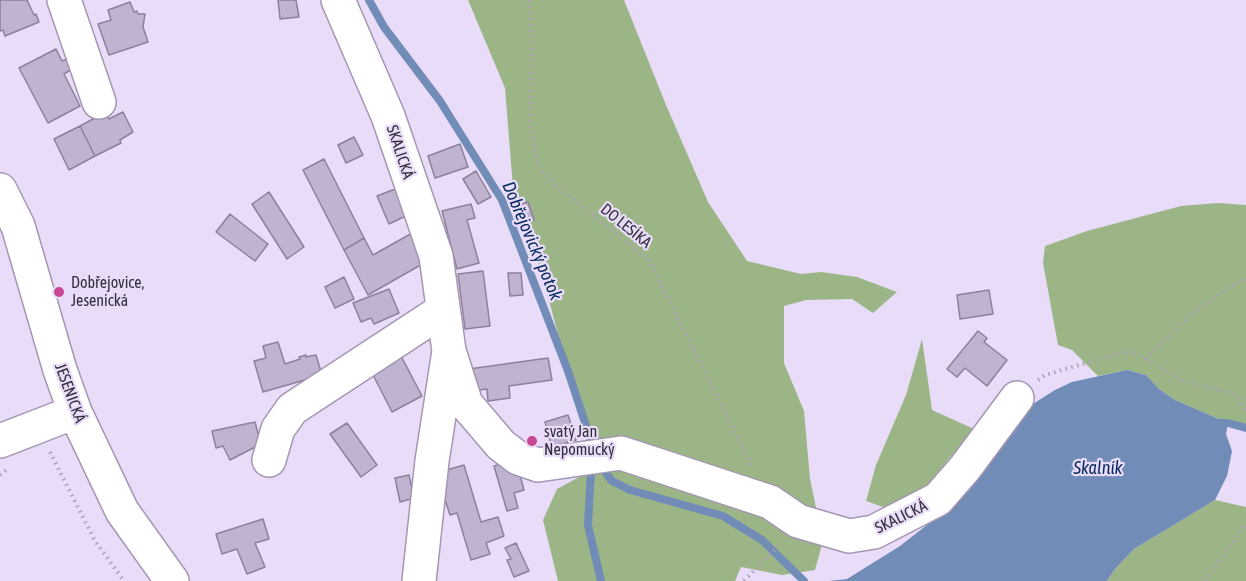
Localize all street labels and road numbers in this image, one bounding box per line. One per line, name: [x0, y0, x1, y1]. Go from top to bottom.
street label: SKALICKÁ: [382, 123, 418, 181]
street label: DO LESÍKA: [597, 200, 655, 252]
street label: JESENICKÁ: [50, 361, 90, 425]
street label: SKALICKÁ: [872, 496, 930, 538]

